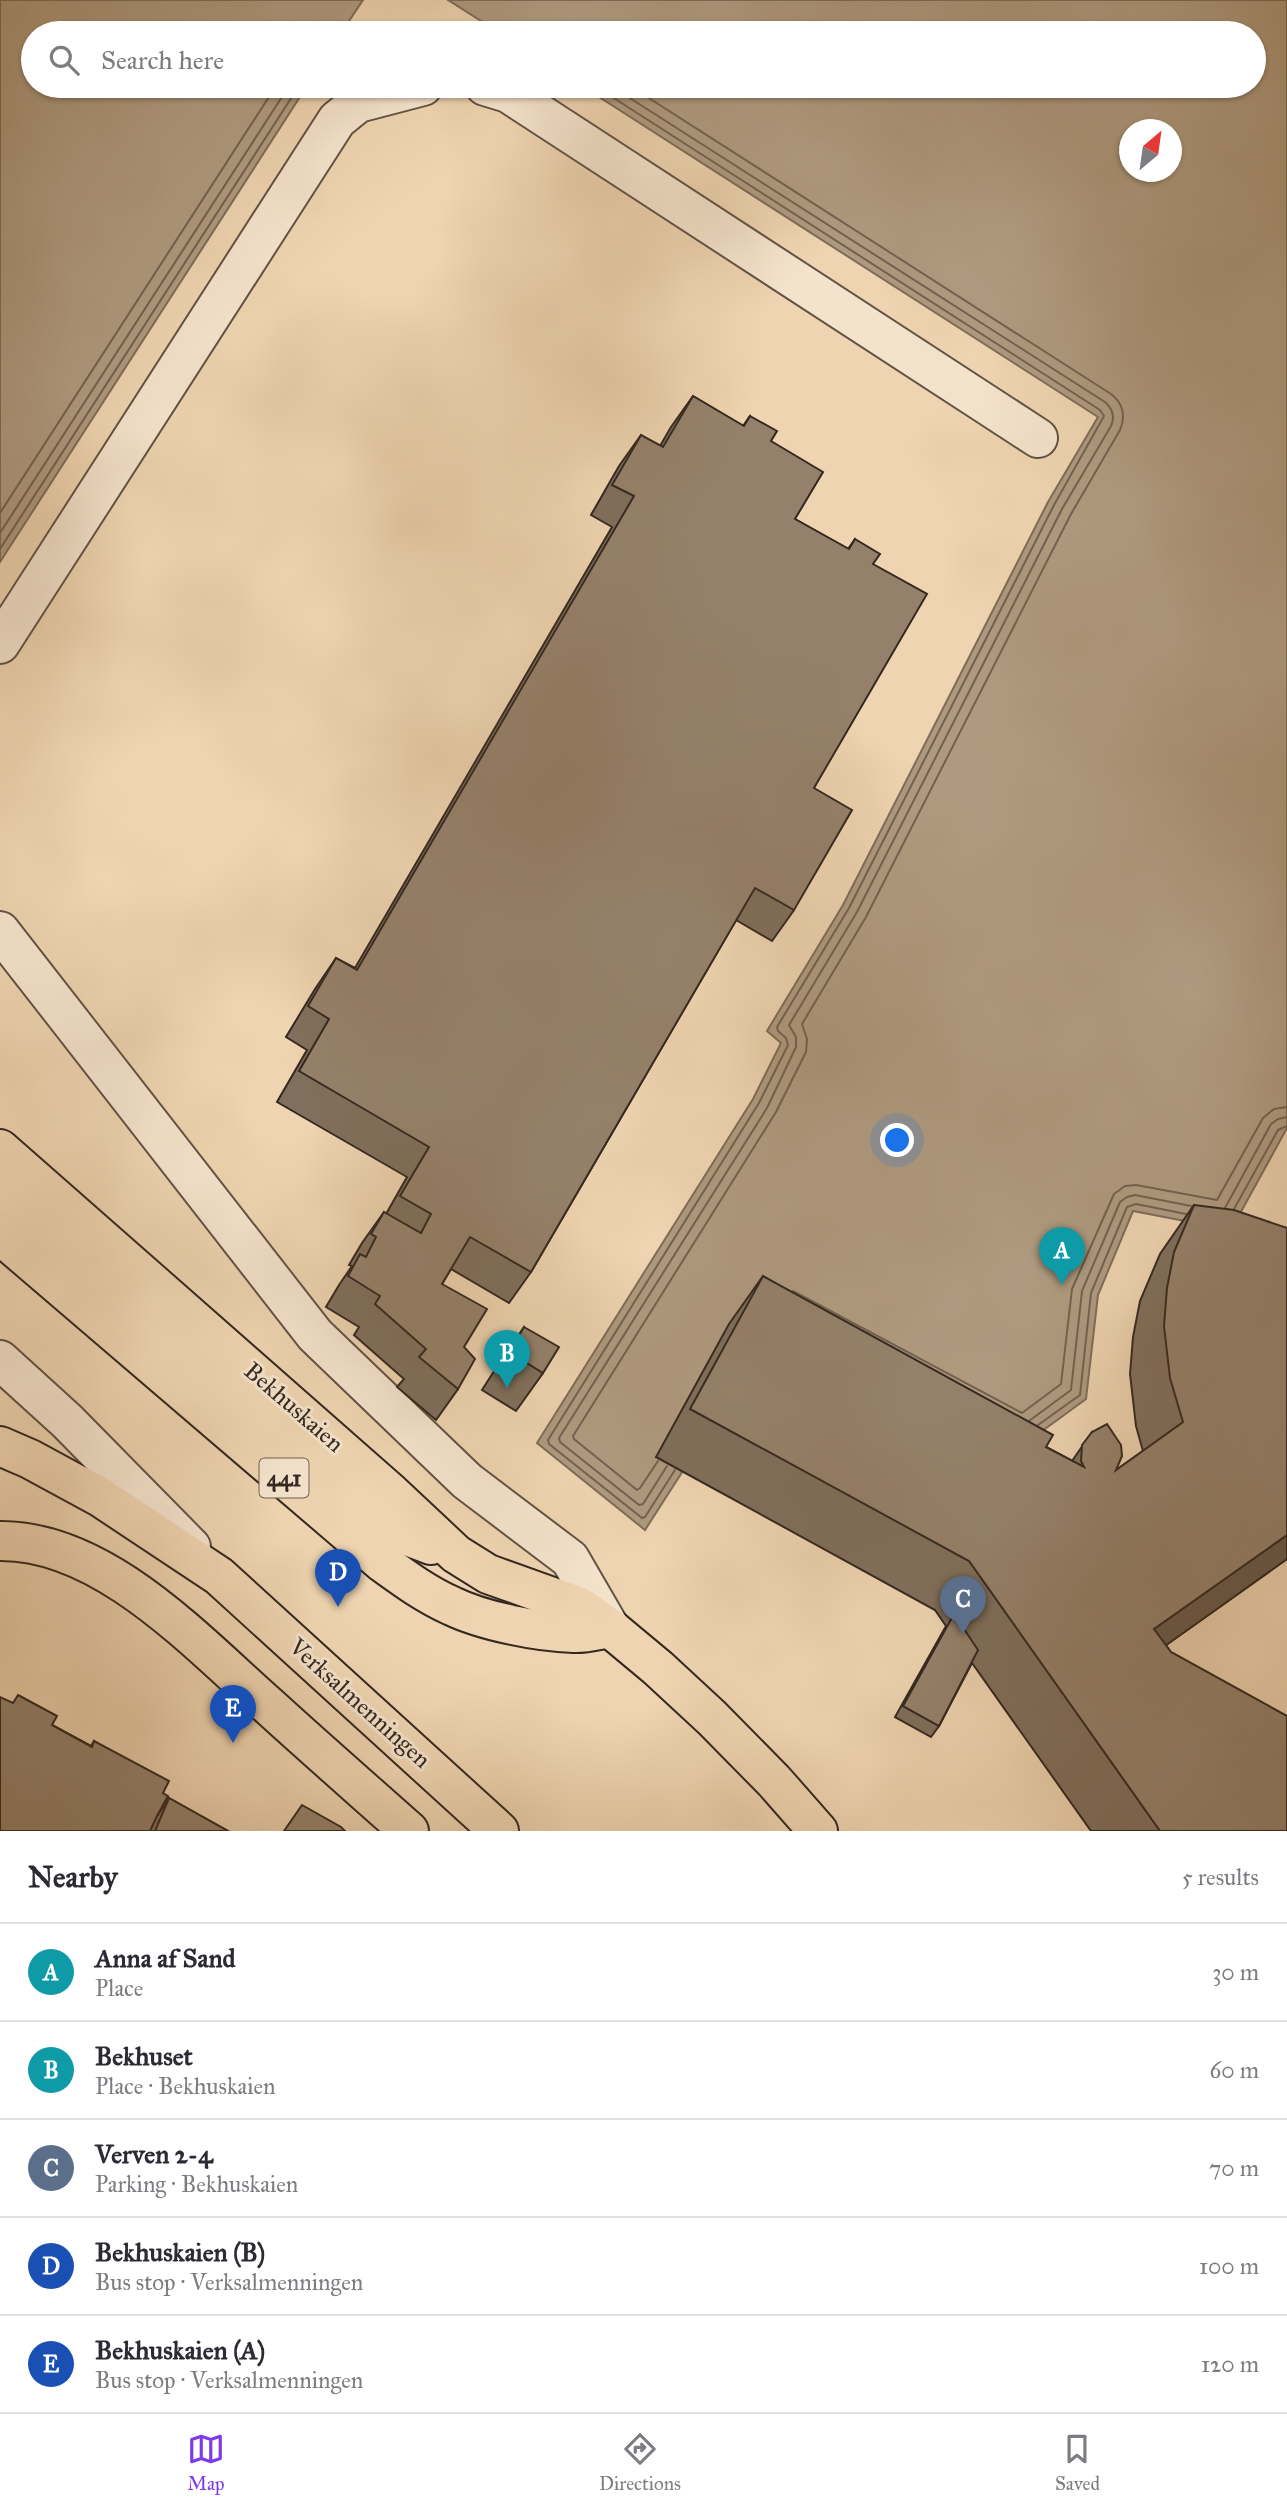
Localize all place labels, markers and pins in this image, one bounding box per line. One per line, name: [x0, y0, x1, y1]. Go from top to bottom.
pin: A: [1039, 1227, 1085, 1285]
pin: B: [484, 1330, 530, 1388]
pin: D: [315, 1549, 361, 1607]
pin: C: [940, 1576, 986, 1634]
pin: E: [210, 1685, 256, 1743]

